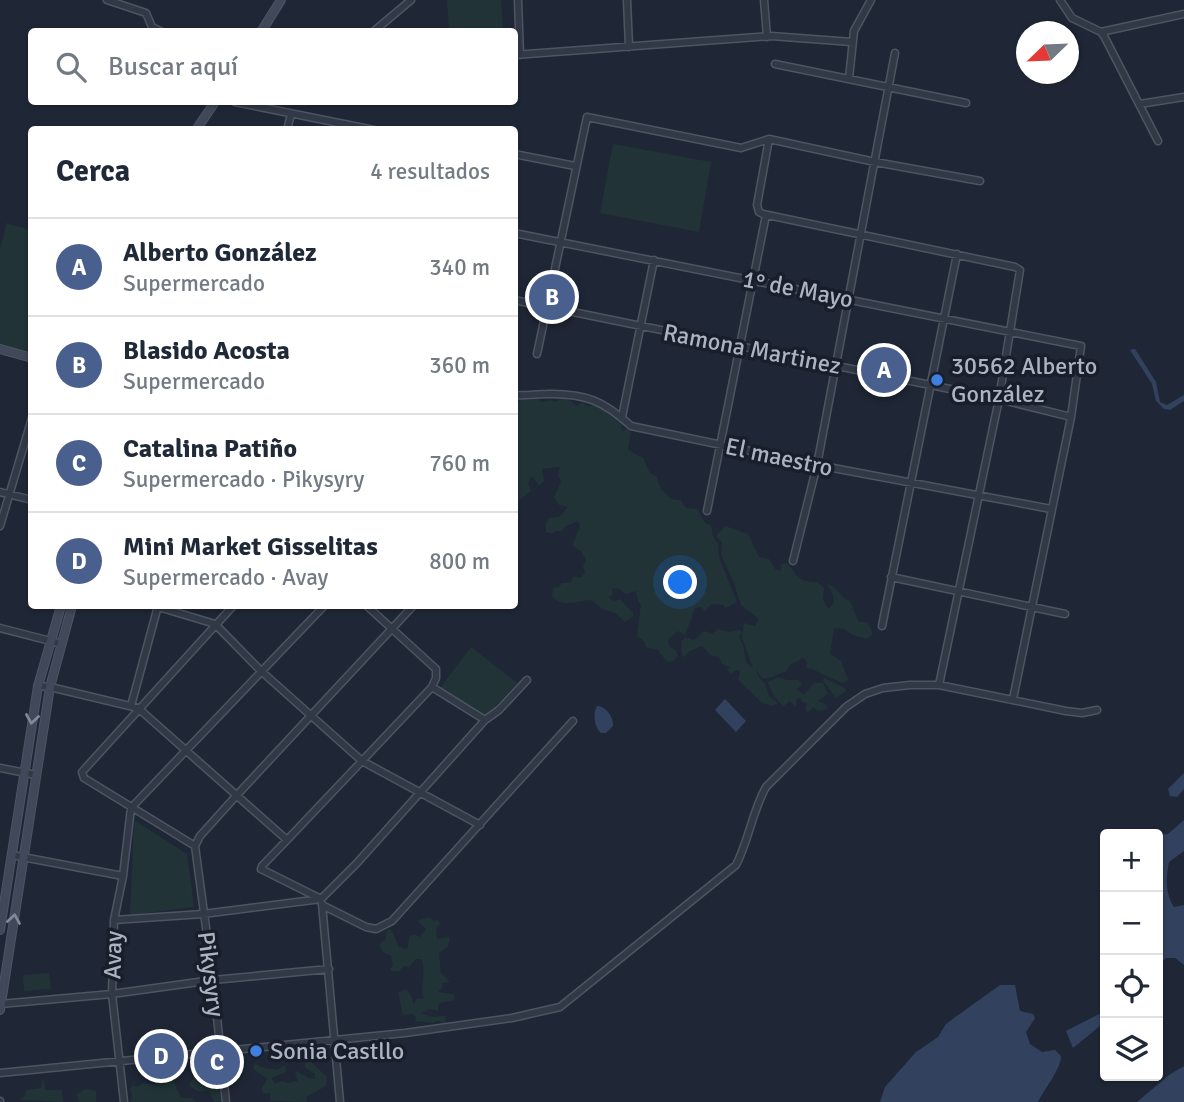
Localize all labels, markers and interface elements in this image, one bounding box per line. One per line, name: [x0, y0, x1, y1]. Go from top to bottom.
north arrow: [1016, 21, 1079, 84]
search box: [28, 28, 518, 105]
icon: search: [52, 48, 90, 86]
text: Buscar aquí: [108, 51, 238, 83]
text: Cerca: [56, 153, 130, 190]
text: 4 resultados: [370, 157, 490, 186]
text: Alberto González: [123, 237, 317, 269]
text: A: [72, 253, 86, 282]
text: 340 m: [429, 253, 490, 282]
street label: 1° de Mayo: [740, 264, 856, 314]
text: Supermercado: [123, 269, 265, 298]
pin: B: [529, 271, 575, 323]
street label: Ramona Martinez: [661, 317, 843, 381]
text: Blasido Acosta: [123, 335, 290, 367]
pin: A: [861, 344, 907, 396]
text: B: [72, 351, 86, 380]
text: 360 m: [429, 351, 490, 380]
place label: 30562 Alberto González: [951, 351, 1097, 409]
text: Supermercado: [123, 367, 265, 396]
marker: 30562 Alberto González: [929, 372, 945, 388]
street label: El maestro: [723, 431, 835, 483]
text: Catalina Patiño: [123, 433, 297, 465]
text: C: [72, 449, 86, 478]
text: 760 m: [429, 449, 490, 478]
text: Supermercado · Pikysyry: [123, 465, 364, 494]
text: Mini Market Gisselitas: [123, 531, 378, 563]
text: D: [71, 547, 87, 576]
text: 800 m: [429, 547, 490, 576]
text: Supermercado · Avay: [123, 563, 328, 592]
your location: [663, 565, 697, 599]
one-way arrow: [25, 713, 40, 725]
map controls: [1100, 829, 1163, 1081]
button: +: [1100, 829, 1163, 892]
button: −: [1100, 892, 1163, 955]
one-way arrow: [6, 913, 21, 925]
street label: Avay: [97, 930, 129, 980]
street label: Pikysyry: [191, 930, 231, 1018]
button: locate: [1100, 955, 1163, 1018]
button: layers: [1100, 1018, 1163, 1081]
pin: D: [138, 1030, 184, 1082]
pin: C: [194, 1036, 240, 1088]
place label: Sonia Castllo: [270, 1036, 404, 1066]
marker: Sonia Castllo: [248, 1043, 264, 1059]

